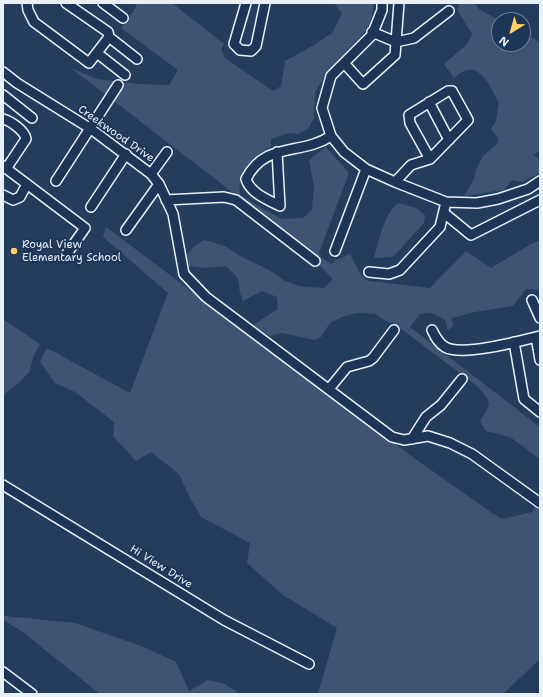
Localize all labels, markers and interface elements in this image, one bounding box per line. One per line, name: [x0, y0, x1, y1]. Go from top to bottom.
north arrow: [491, 12, 531, 52]
text: N: [496, 33, 512, 50]
street label: Creekwood Drive: [75, 103, 157, 165]
place label: Royal View Elementary School: [22, 238, 121, 264]
marker: Royal View Elementary School: [9, 246, 19, 256]
street label: Hi View Drive: [127, 542, 195, 592]

